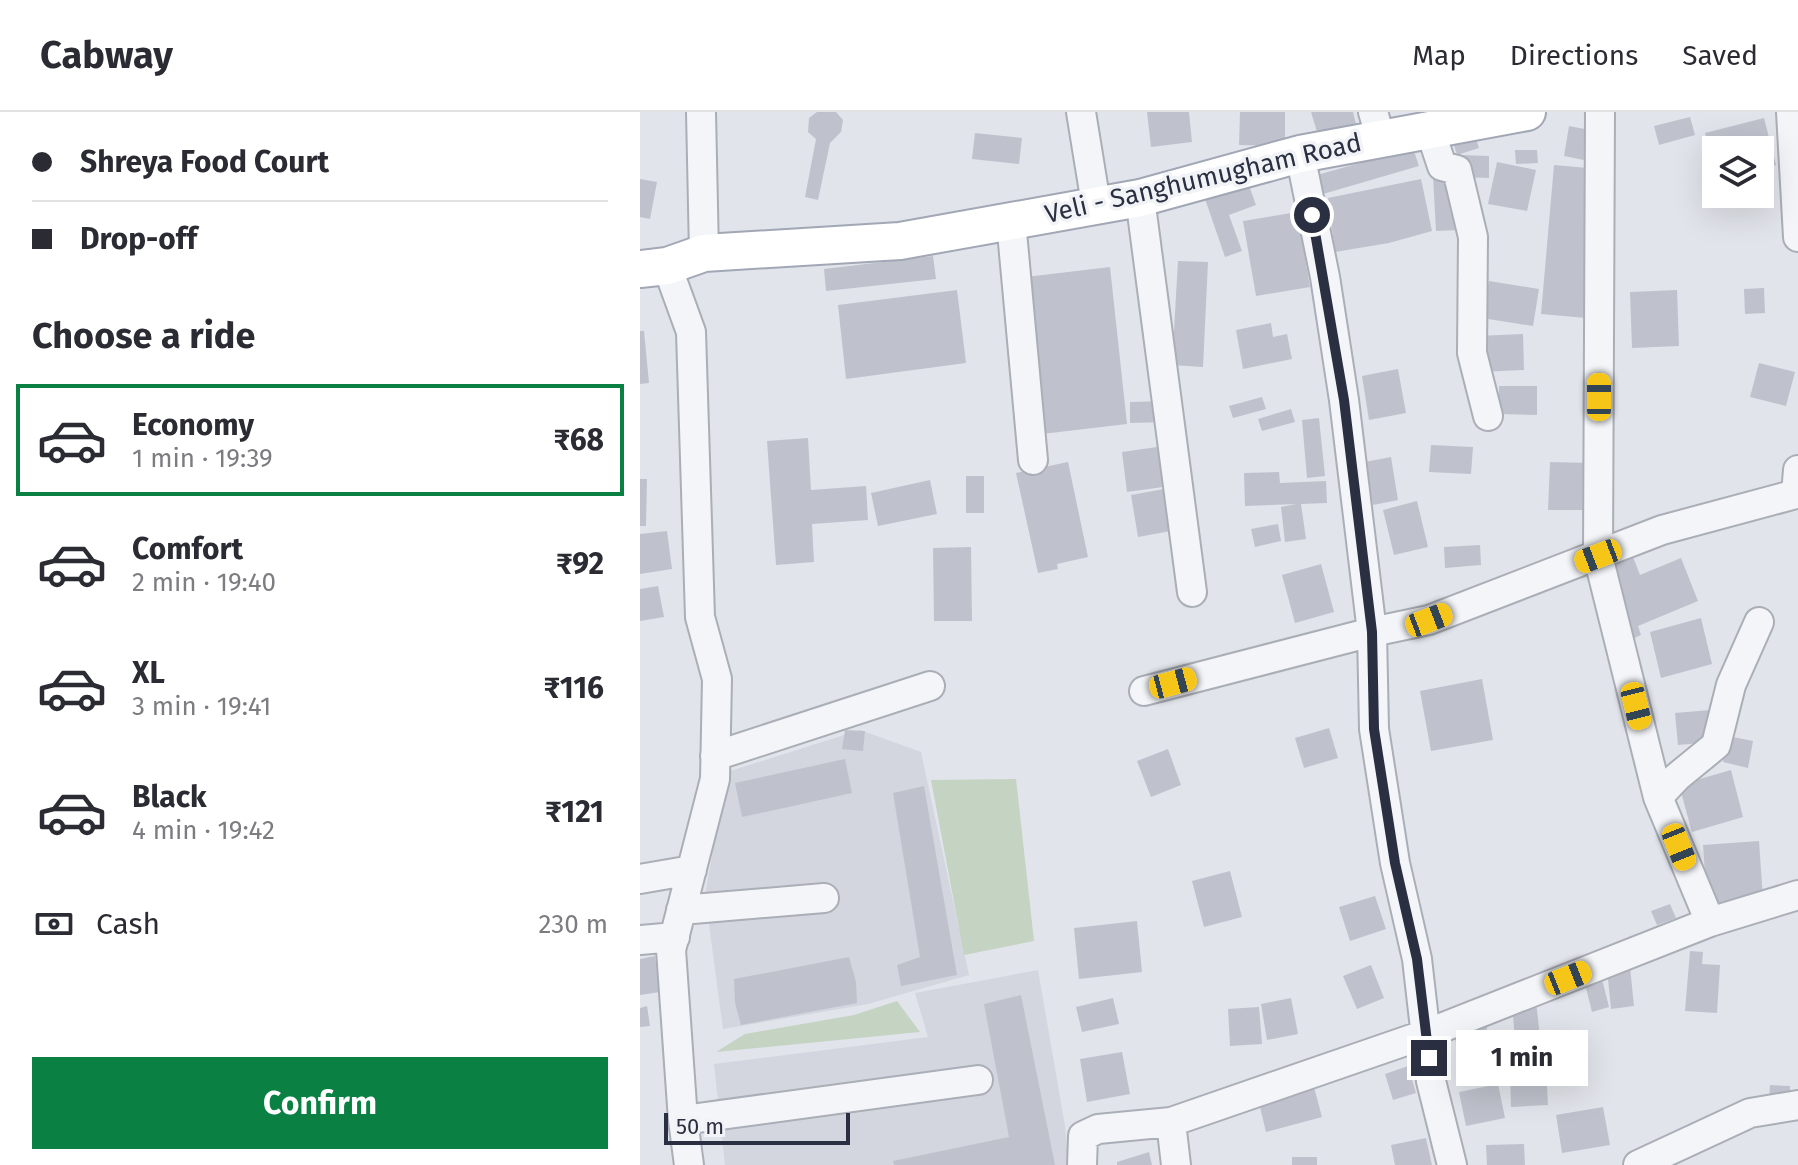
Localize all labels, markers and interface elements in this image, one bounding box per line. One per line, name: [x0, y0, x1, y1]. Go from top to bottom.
text: Cabway: [40, 32, 173, 78]
text: Map: [1412, 39, 1466, 72]
text: Directions: [1510, 39, 1638, 72]
text: Saved: [1682, 39, 1758, 72]
street label: Veli - Sanghumugham Road: [1042, 127, 1364, 230]
map controls: [1702, 136, 1774, 208]
button: layers: [1702, 136, 1774, 208]
text: Shreya Food Court: [80, 144, 329, 180]
route start: [1294, 197, 1330, 233]
text: Drop-off: [80, 221, 197, 257]
text: Choose a ride: [32, 314, 255, 358]
car: [1587, 373, 1611, 421]
icon: car: [36, 404, 108, 476]
text: Economy: [132, 407, 254, 443]
text: ₹68: [553, 422, 604, 458]
text: 1 min · 19:39: [132, 443, 273, 474]
icon: car: [36, 528, 108, 600]
text: Comfort: [132, 531, 243, 567]
car: [1571, 536, 1625, 576]
text: ₹92: [556, 546, 604, 582]
text: 2 min · 19:40: [132, 567, 276, 598]
car: [1402, 600, 1456, 640]
icon: car: [36, 652, 108, 724]
text: XL: [132, 655, 165, 691]
car: [1147, 665, 1199, 701]
text: ₹116: [544, 670, 604, 706]
car: [1619, 680, 1653, 732]
text: 3 min · 19:41: [132, 691, 271, 722]
icon: car: [36, 776, 108, 848]
text: Black: [132, 779, 207, 815]
text: ₹121: [545, 794, 604, 830]
text: 4 min · 19:42: [132, 815, 275, 846]
car: [1659, 820, 1699, 874]
icon: cash: [32, 902, 76, 946]
text: Cash: [96, 906, 160, 942]
text: 230 m: [539, 909, 608, 940]
car: [1541, 958, 1595, 998]
callout: 1 min: [1457, 1030, 1589, 1086]
route end: [1411, 1040, 1447, 1076]
text: 1 min: [1491, 1042, 1553, 1073]
button: Confirm: [32, 1057, 608, 1149]
scale bar: [664, 1109, 850, 1145]
text: 50 m: [676, 1113, 724, 1140]

